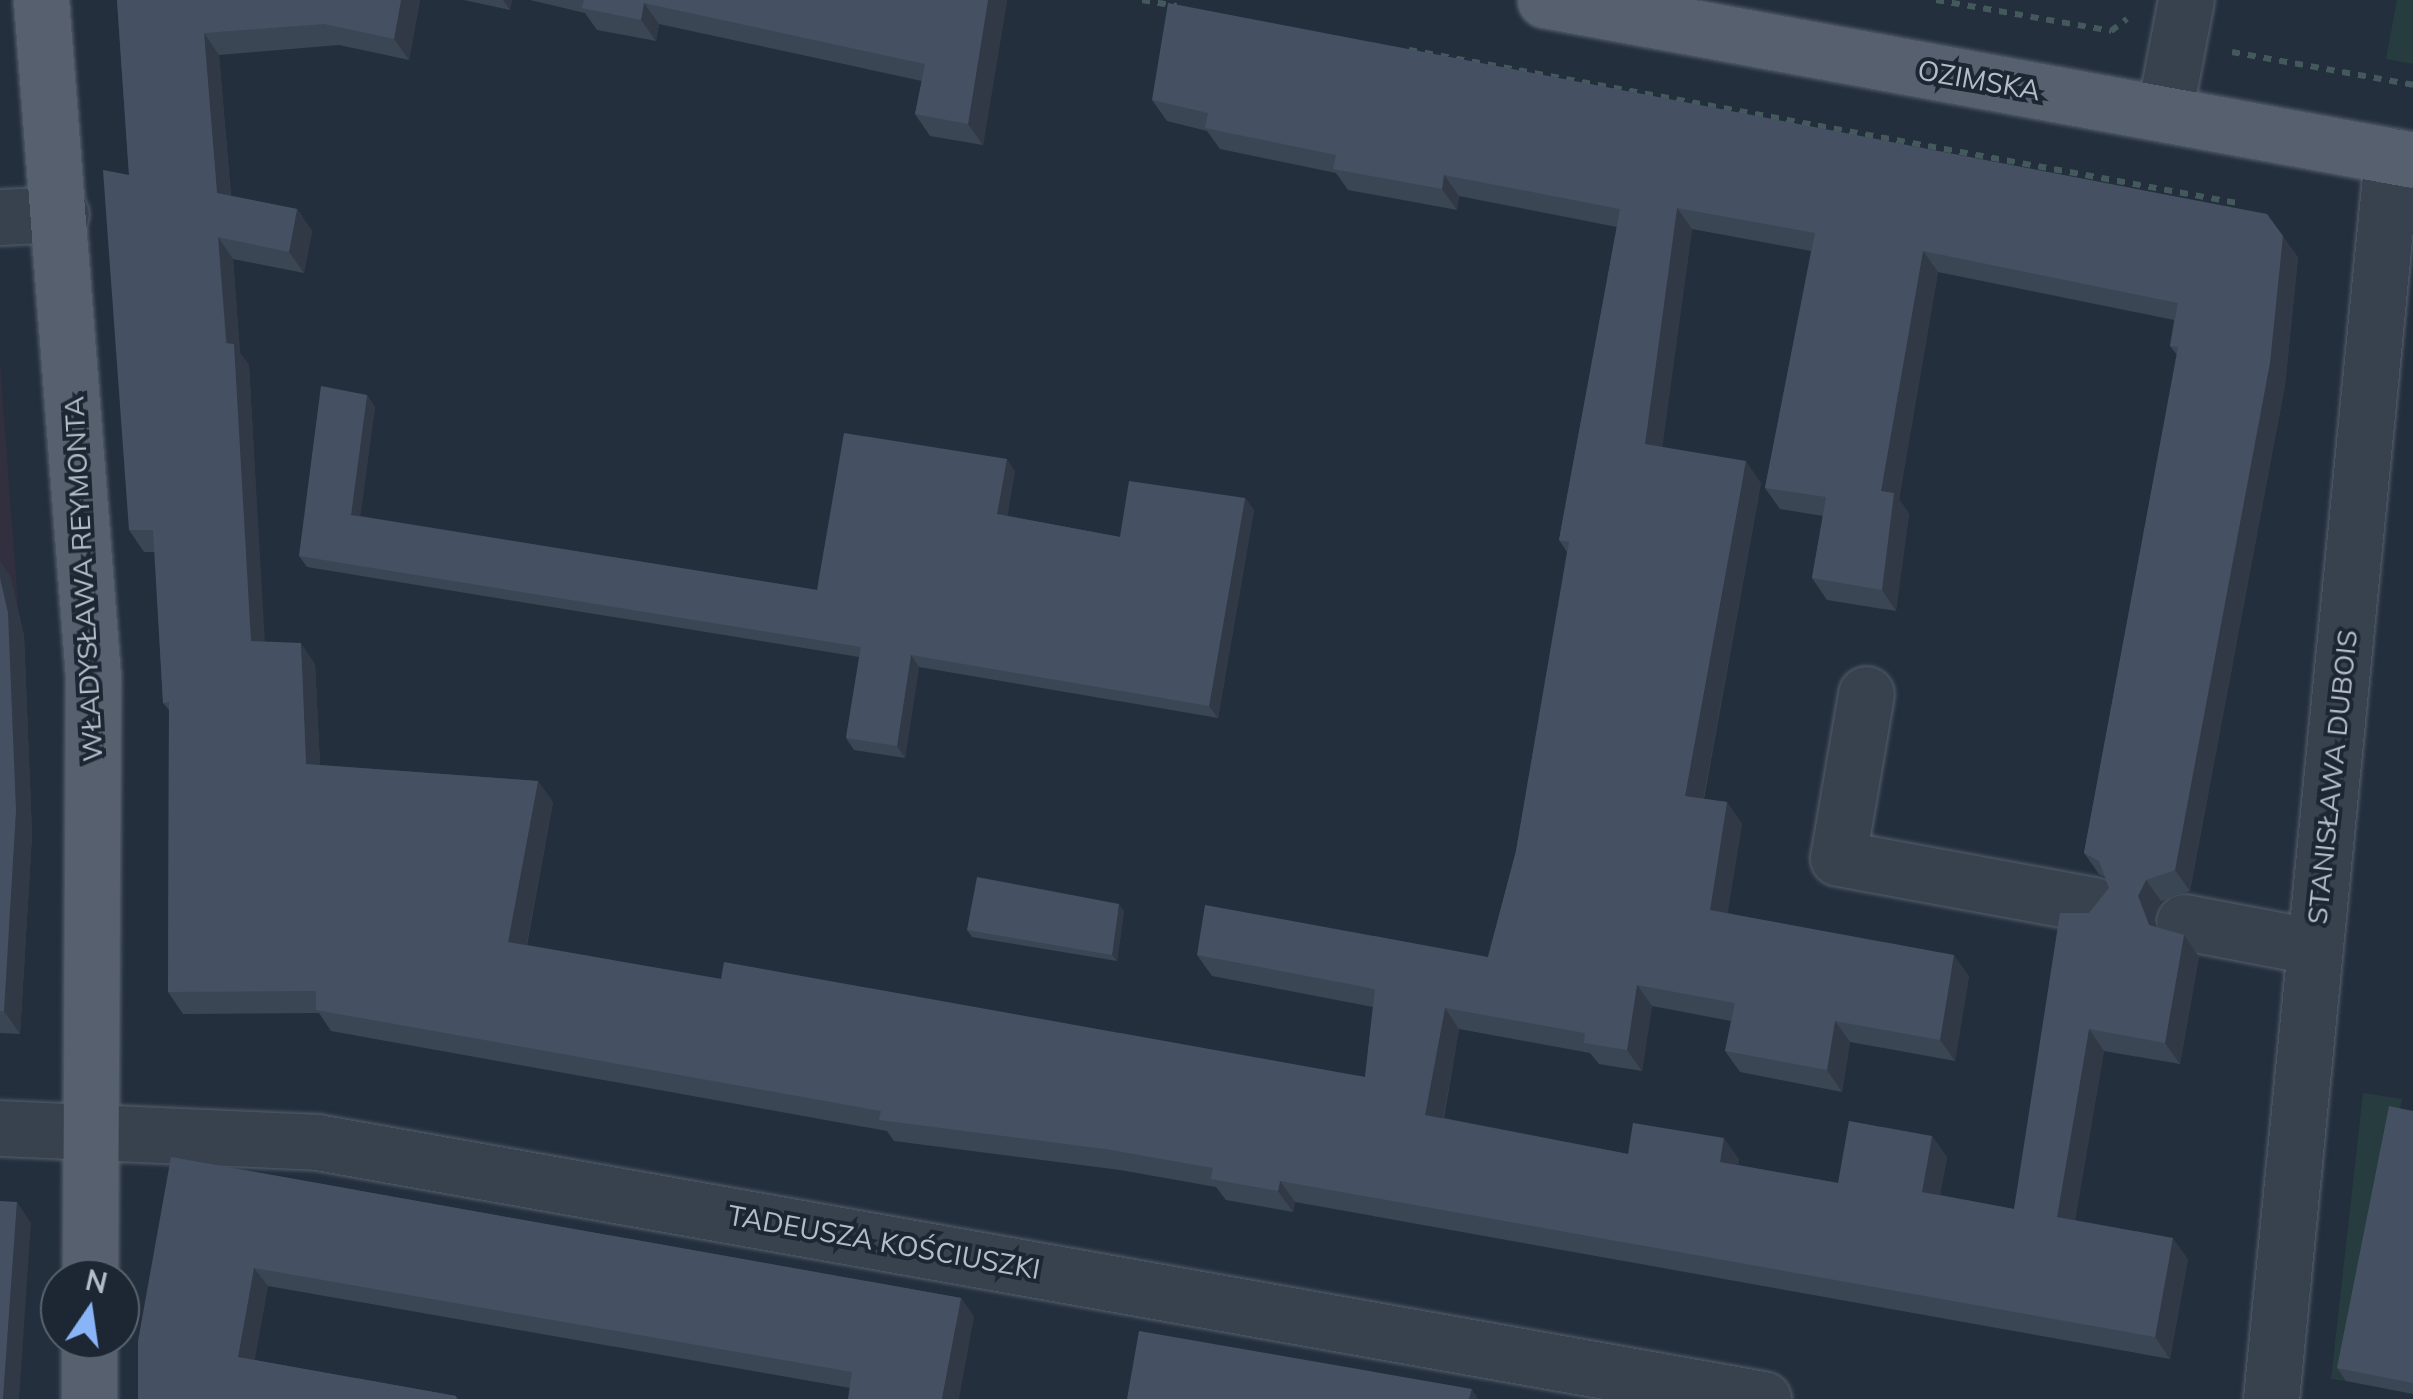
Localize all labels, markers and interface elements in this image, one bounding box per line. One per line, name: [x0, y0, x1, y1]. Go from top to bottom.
street label: OZIMSKA: [1915, 53, 2043, 107]
street label: WŁADYSŁAWA REYMONTA: [57, 395, 109, 763]
street label: STANISŁAWA DUBOIS: [2300, 628, 2364, 926]
street label: TADEUSZA KOŚCIUSZKI: [725, 1198, 1043, 1286]
north arrow: [40, 1259, 140, 1359]
text: N: [82, 1262, 111, 1301]

